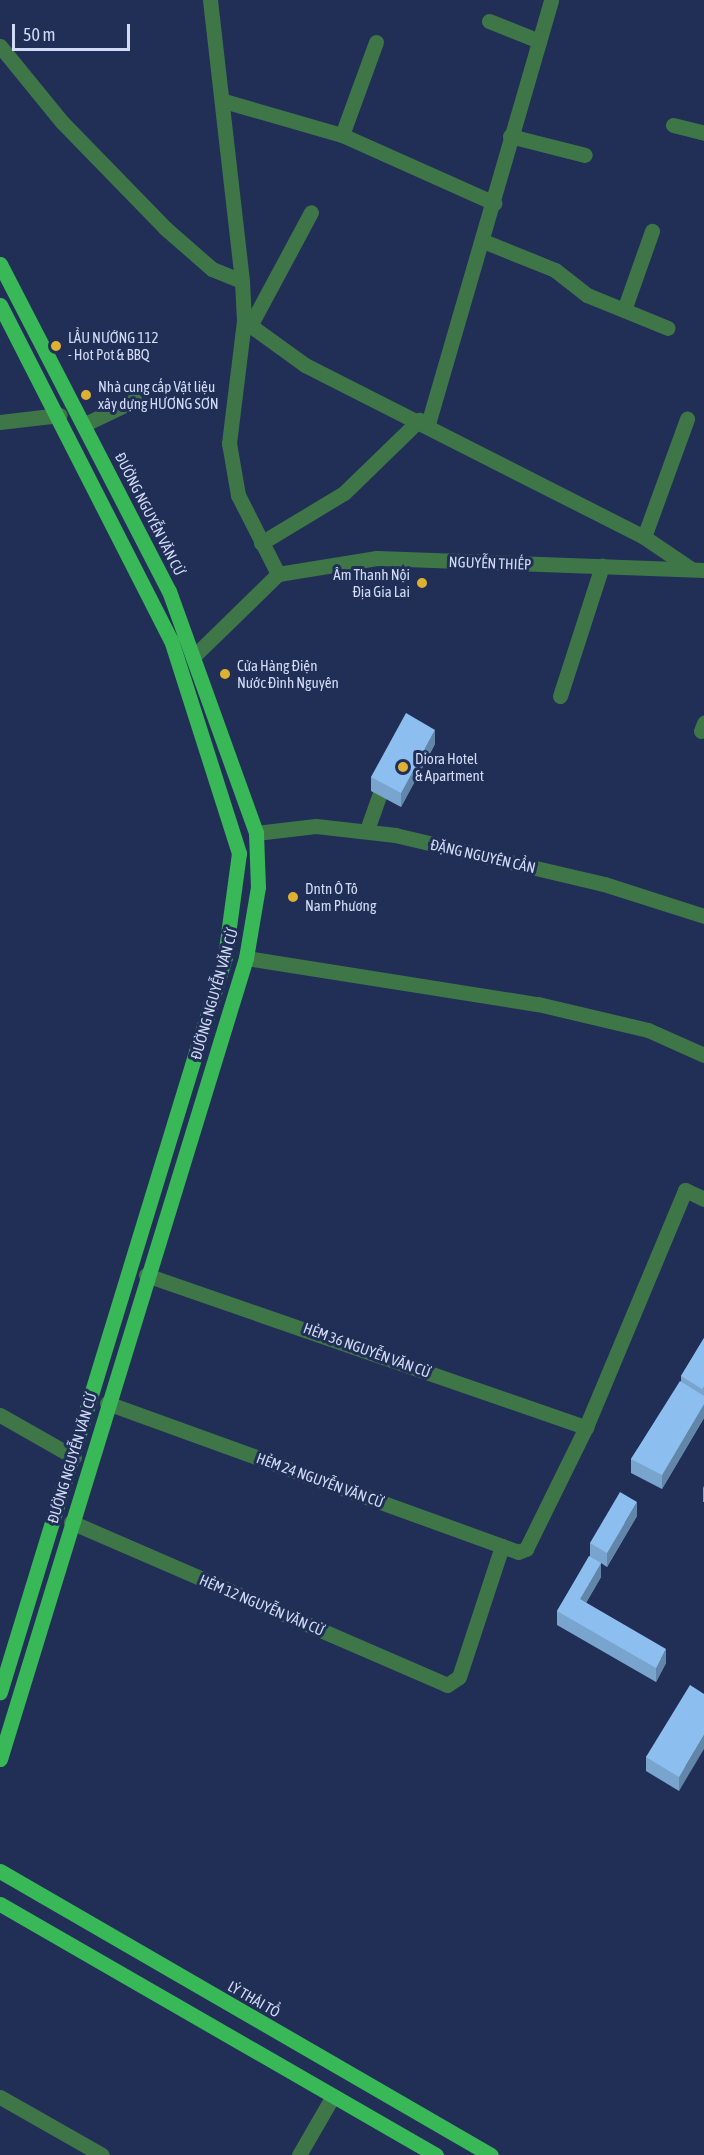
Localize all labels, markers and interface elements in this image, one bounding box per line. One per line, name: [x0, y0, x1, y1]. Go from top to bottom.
scale bar: [15, 12, 134, 50]
text: 50 m: [23, 24, 55, 45]
place label: LẨU NƯỚNG 112 - Hot Pot & BBQ: [68, 328, 159, 363]
marker: LẨU NƯỚNG 112 - Hot Pot & BBQ: [49, 339, 63, 353]
place label: Nhà cung cấp Vật liệu xây dựng HƯƠNG SƠN: [98, 377, 218, 412]
marker: Nhà cung cấp Vật liệu xây dựng HƯƠNG SƠN: [79, 388, 93, 402]
street label: ĐƯỜNG NGUYỄN VĂN CỪ: [111, 450, 189, 578]
street label: NGUYỄN THIẾP: [448, 553, 532, 573]
place label: Âm Thanh Nội Địa Gia Lai: [333, 565, 410, 600]
marker: Âm Thanh Nội Địa Gia Lai: [415, 576, 429, 590]
place label: Cửa Hàng Điện Nước Đình Nguyên: [237, 656, 339, 691]
marker: Cửa Hàng Điện Nước Đình Nguyên: [218, 667, 232, 681]
place label: Diora Hotel & Apartment: [415, 749, 484, 784]
marker: Diora Hotel & Apartment: [396, 760, 410, 774]
street label: ĐẶNG NGUYÊN CẨN: [429, 835, 537, 877]
place label: Dntn Ô Tô Nam Phương: [305, 879, 376, 914]
marker: Dntn Ô Tô Nam Phương: [286, 890, 300, 904]
street label: ĐƯỜNG NGUYỄN VĂN CỪ: [187, 926, 241, 1062]
street label: HẺM 36 NGUYỄN VĂN CỪ: [301, 1319, 433, 1381]
street label: ĐƯỜNG NGUYỄN VĂN CỪ: [44, 1391, 100, 1525]
street label: HẺM 24 NGUYỄN VĂN CỪ: [254, 1449, 386, 1511]
street label: HẺM 12 NGUYỄN VĂN CỪ: [197, 1571, 327, 1639]
street label: LÝ THÁI TỔ: [225, 1977, 283, 2021]

